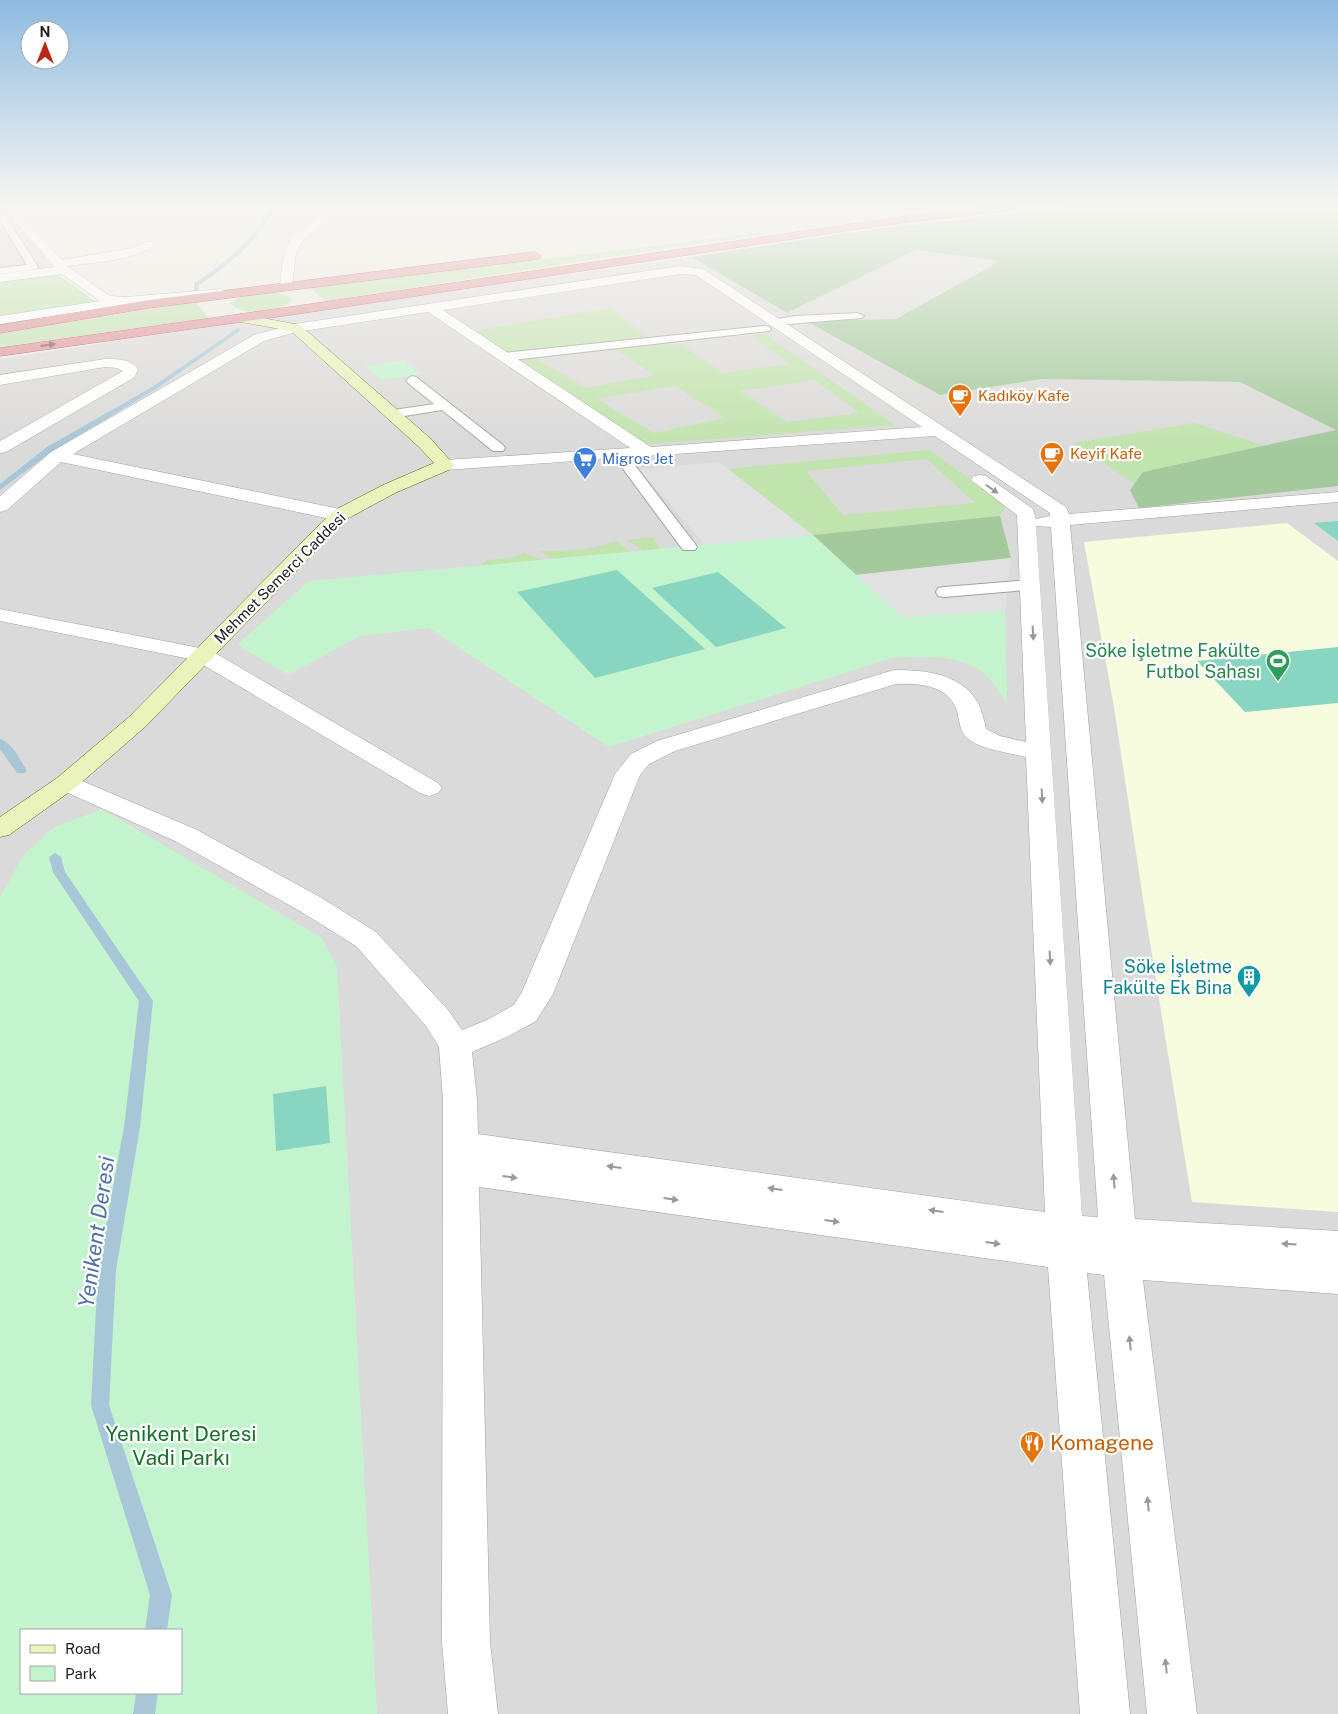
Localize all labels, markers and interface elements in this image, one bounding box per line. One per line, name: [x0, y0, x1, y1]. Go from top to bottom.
north arrow: [20, 20, 70, 70]
text: N: [40, 24, 50, 40]
one-way arrow: [41, 341, 57, 349]
cafe icon: Kadıköy Kafe: [947, 383, 973, 417]
place label: Kadıköy Kafe: [978, 387, 1070, 404]
cafe icon: Keyif Kafe: [1039, 441, 1065, 475]
place label: Keyif Kafe: [1070, 445, 1142, 462]
supermarket icon: Migros Jet: [572, 446, 598, 480]
place label: Migros Jet: [602, 450, 674, 467]
one-way arrow: [985, 484, 999, 494]
street label: Mehmet Semerci Caddesi: [211, 509, 349, 647]
one-way arrow: [1030, 626, 1038, 642]
place label: Söke İşletme Fakülte Futbol Sahası: [1085, 639, 1260, 682]
sports icon: Söke İşletme Fakülte Futbol Sahası: [1265, 648, 1291, 682]
one-way arrow: [1038, 788, 1046, 804]
one-way arrow: [1047, 950, 1055, 966]
place label: Söke İşletme Fakülte Ek Bina: [1103, 955, 1232, 998]
building icon: Söke İşletme Fakülte Ek Bina: [1236, 964, 1262, 998]
water label: Yenikent Deresi: [72, 1154, 120, 1309]
one-way arrow: [606, 1162, 622, 1170]
one-way arrow: [502, 1173, 518, 1181]
one-way arrow: [1110, 1173, 1118, 1189]
one-way arrow: [767, 1185, 783, 1193]
one-way arrow: [663, 1195, 679, 1203]
one-way arrow: [928, 1207, 944, 1215]
one-way arrow: [824, 1217, 840, 1225]
one-way arrow: [985, 1239, 1001, 1247]
one-way arrow: [1281, 1240, 1297, 1248]
one-way arrow: [1126, 1334, 1134, 1350]
park label: Yenikent Deresi Vadi Parkı: [105, 1421, 257, 1470]
restaurant icon: Komagene: [1019, 1430, 1045, 1464]
place label: Komagene: [1050, 1430, 1154, 1455]
one-way arrow: [1144, 1496, 1152, 1512]
legend: [20, 1629, 182, 1694]
text: Road: [65, 1640, 101, 1657]
one-way arrow: [1162, 1657, 1170, 1673]
text: Park: [65, 1665, 97, 1682]

